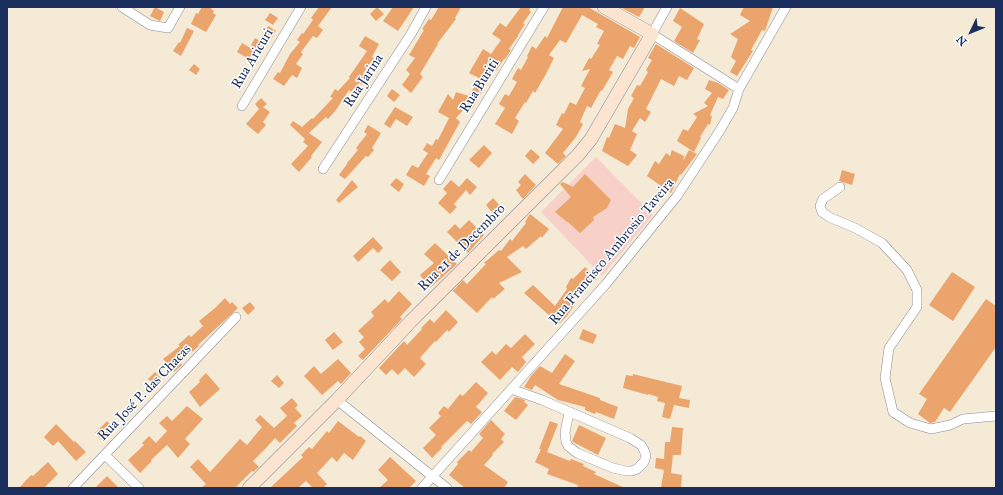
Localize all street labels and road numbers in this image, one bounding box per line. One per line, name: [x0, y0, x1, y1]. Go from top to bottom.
street label: Rua Aricuri: [229, 26, 277, 92]
street label: Rua Jarina: [341, 51, 387, 111]
street label: Rua Buriti: [457, 56, 503, 116]
street label: Rua Francisco Ambrosio Taveira: [546, 175, 678, 329]
street label: Rua 21 de Decembro: [415, 201, 509, 295]
street label: Rua José P. das Chacas: [95, 341, 195, 445]

